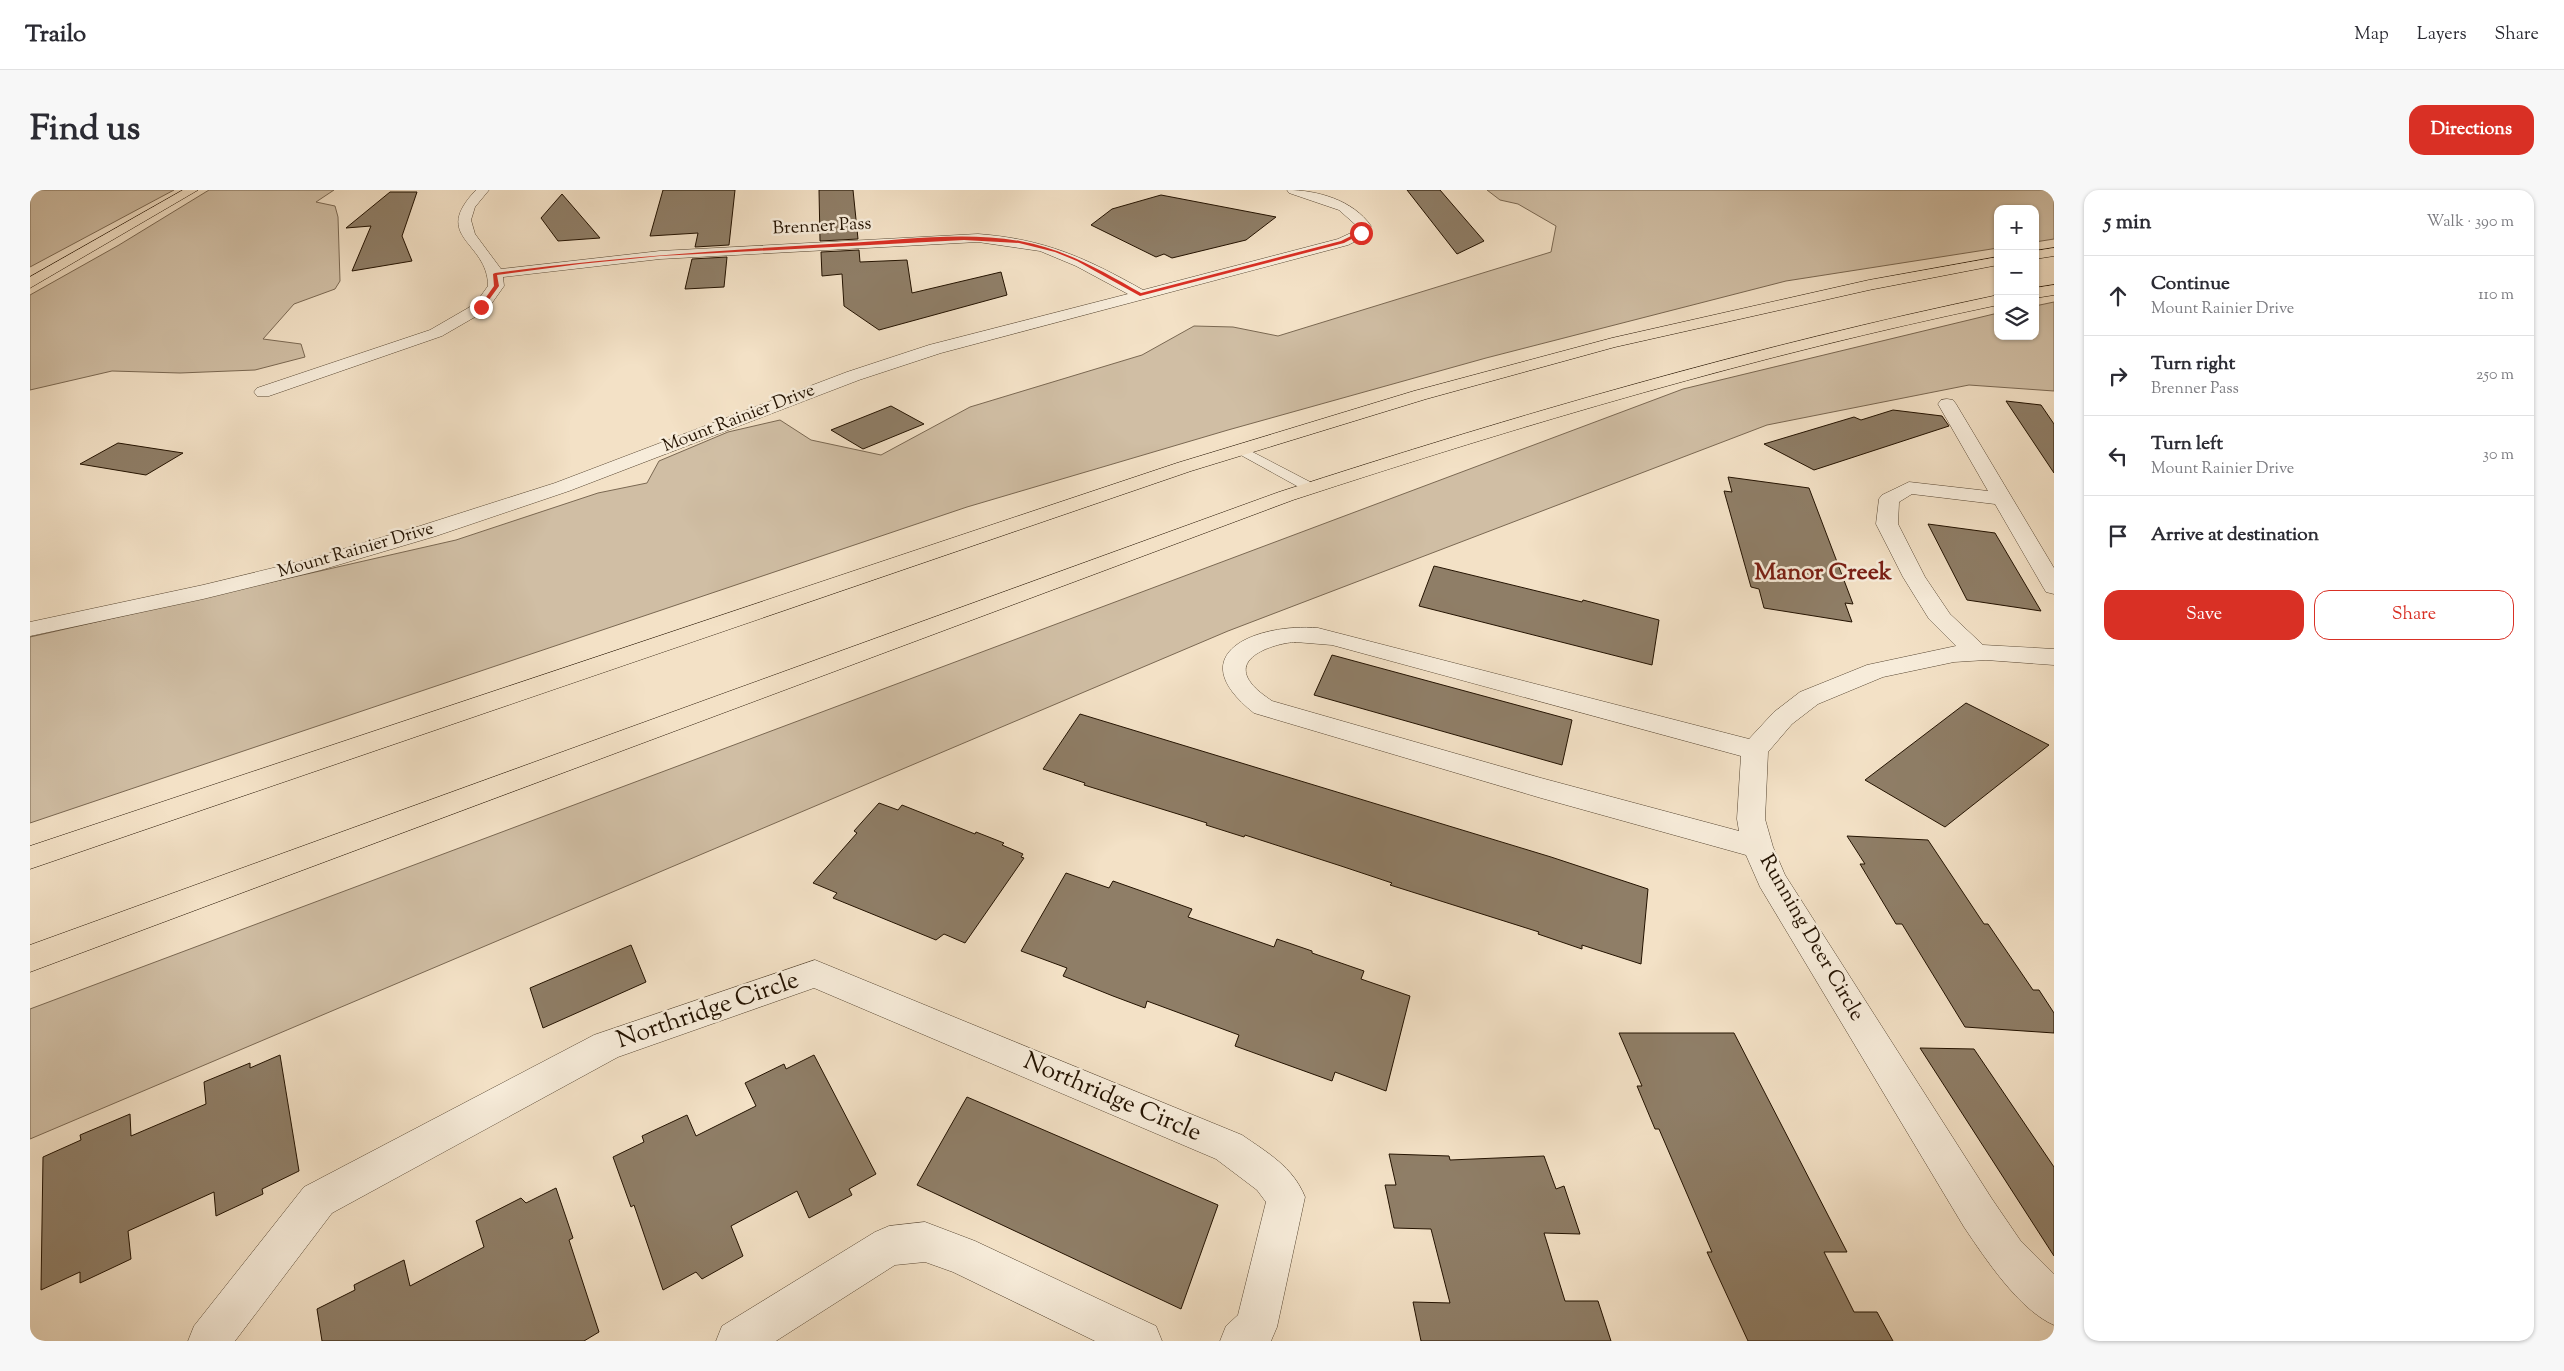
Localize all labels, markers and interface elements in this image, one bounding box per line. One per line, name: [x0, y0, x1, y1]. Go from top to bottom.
text: Trailo: [25, 18, 86, 52]
text: Map: [2354, 22, 2389, 48]
text: Layers: [2417, 22, 2467, 48]
text: Share: [2495, 22, 2539, 48]
text: Find us: [30, 105, 140, 156]
button: Directions: [2409, 105, 2534, 155]
map controls: [1994, 205, 2039, 340]
button: +: [1994, 205, 2039, 250]
text: 5 min: [2104, 208, 2151, 238]
street label: Brenner Pass: [772, 211, 872, 243]
text: Walk · 390 m: [2426, 211, 2514, 234]
route start: [1350, 222, 1373, 245]
button: −: [1994, 250, 2039, 295]
text: Continue: [2151, 271, 2230, 298]
icon: ahead: [2104, 282, 2132, 310]
text: 110 m: [2478, 284, 2514, 307]
button: layers: [1994, 295, 2039, 340]
route end: [470, 296, 493, 319]
text: Mount Rainier Drive: [2151, 298, 2294, 321]
text: Turn right: [2151, 351, 2235, 378]
icon: right: [2104, 362, 2132, 390]
text: 250 m: [2476, 364, 2514, 387]
street label: Mount Rainier Drive: [659, 378, 819, 460]
text: Brenner Pass: [2151, 378, 2239, 401]
text: Turn left: [2151, 431, 2223, 458]
icon: left: [2104, 442, 2132, 470]
text: 30 m: [2483, 444, 2514, 467]
text: Mount Rainier Drive: [2151, 458, 2294, 481]
street label: Mount Rainier Drive: [275, 516, 437, 586]
icon: arrive: [2104, 522, 2132, 550]
text: Arrive at destination: [2151, 522, 2319, 549]
district label: Manor Creek: [1754, 556, 1893, 590]
button: Save: [2104, 590, 2304, 640]
button: Share: [2314, 590, 2514, 640]
street label: Running Deer Circle: [1751, 849, 1871, 1027]
street label: Northridge Circle: [612, 963, 804, 1059]
street label: Northridge Circle: [1017, 1044, 1207, 1152]

